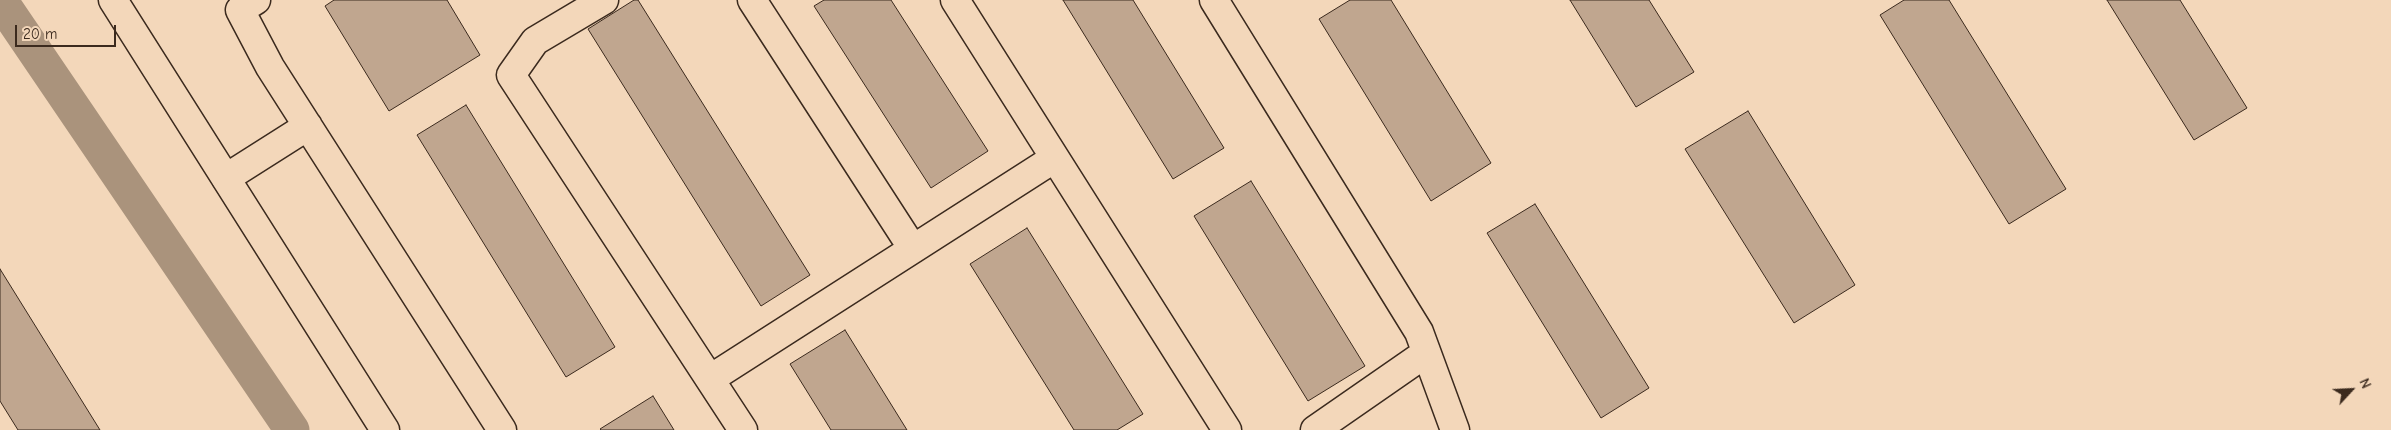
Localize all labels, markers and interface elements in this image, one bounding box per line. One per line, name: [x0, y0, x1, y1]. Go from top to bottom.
scale bar: [18, 15, 119, 47]
text: 20 m: [23, 25, 57, 43]
north arrow: [2326, 365, 2376, 415]
text: N: [2355, 376, 2375, 391]

